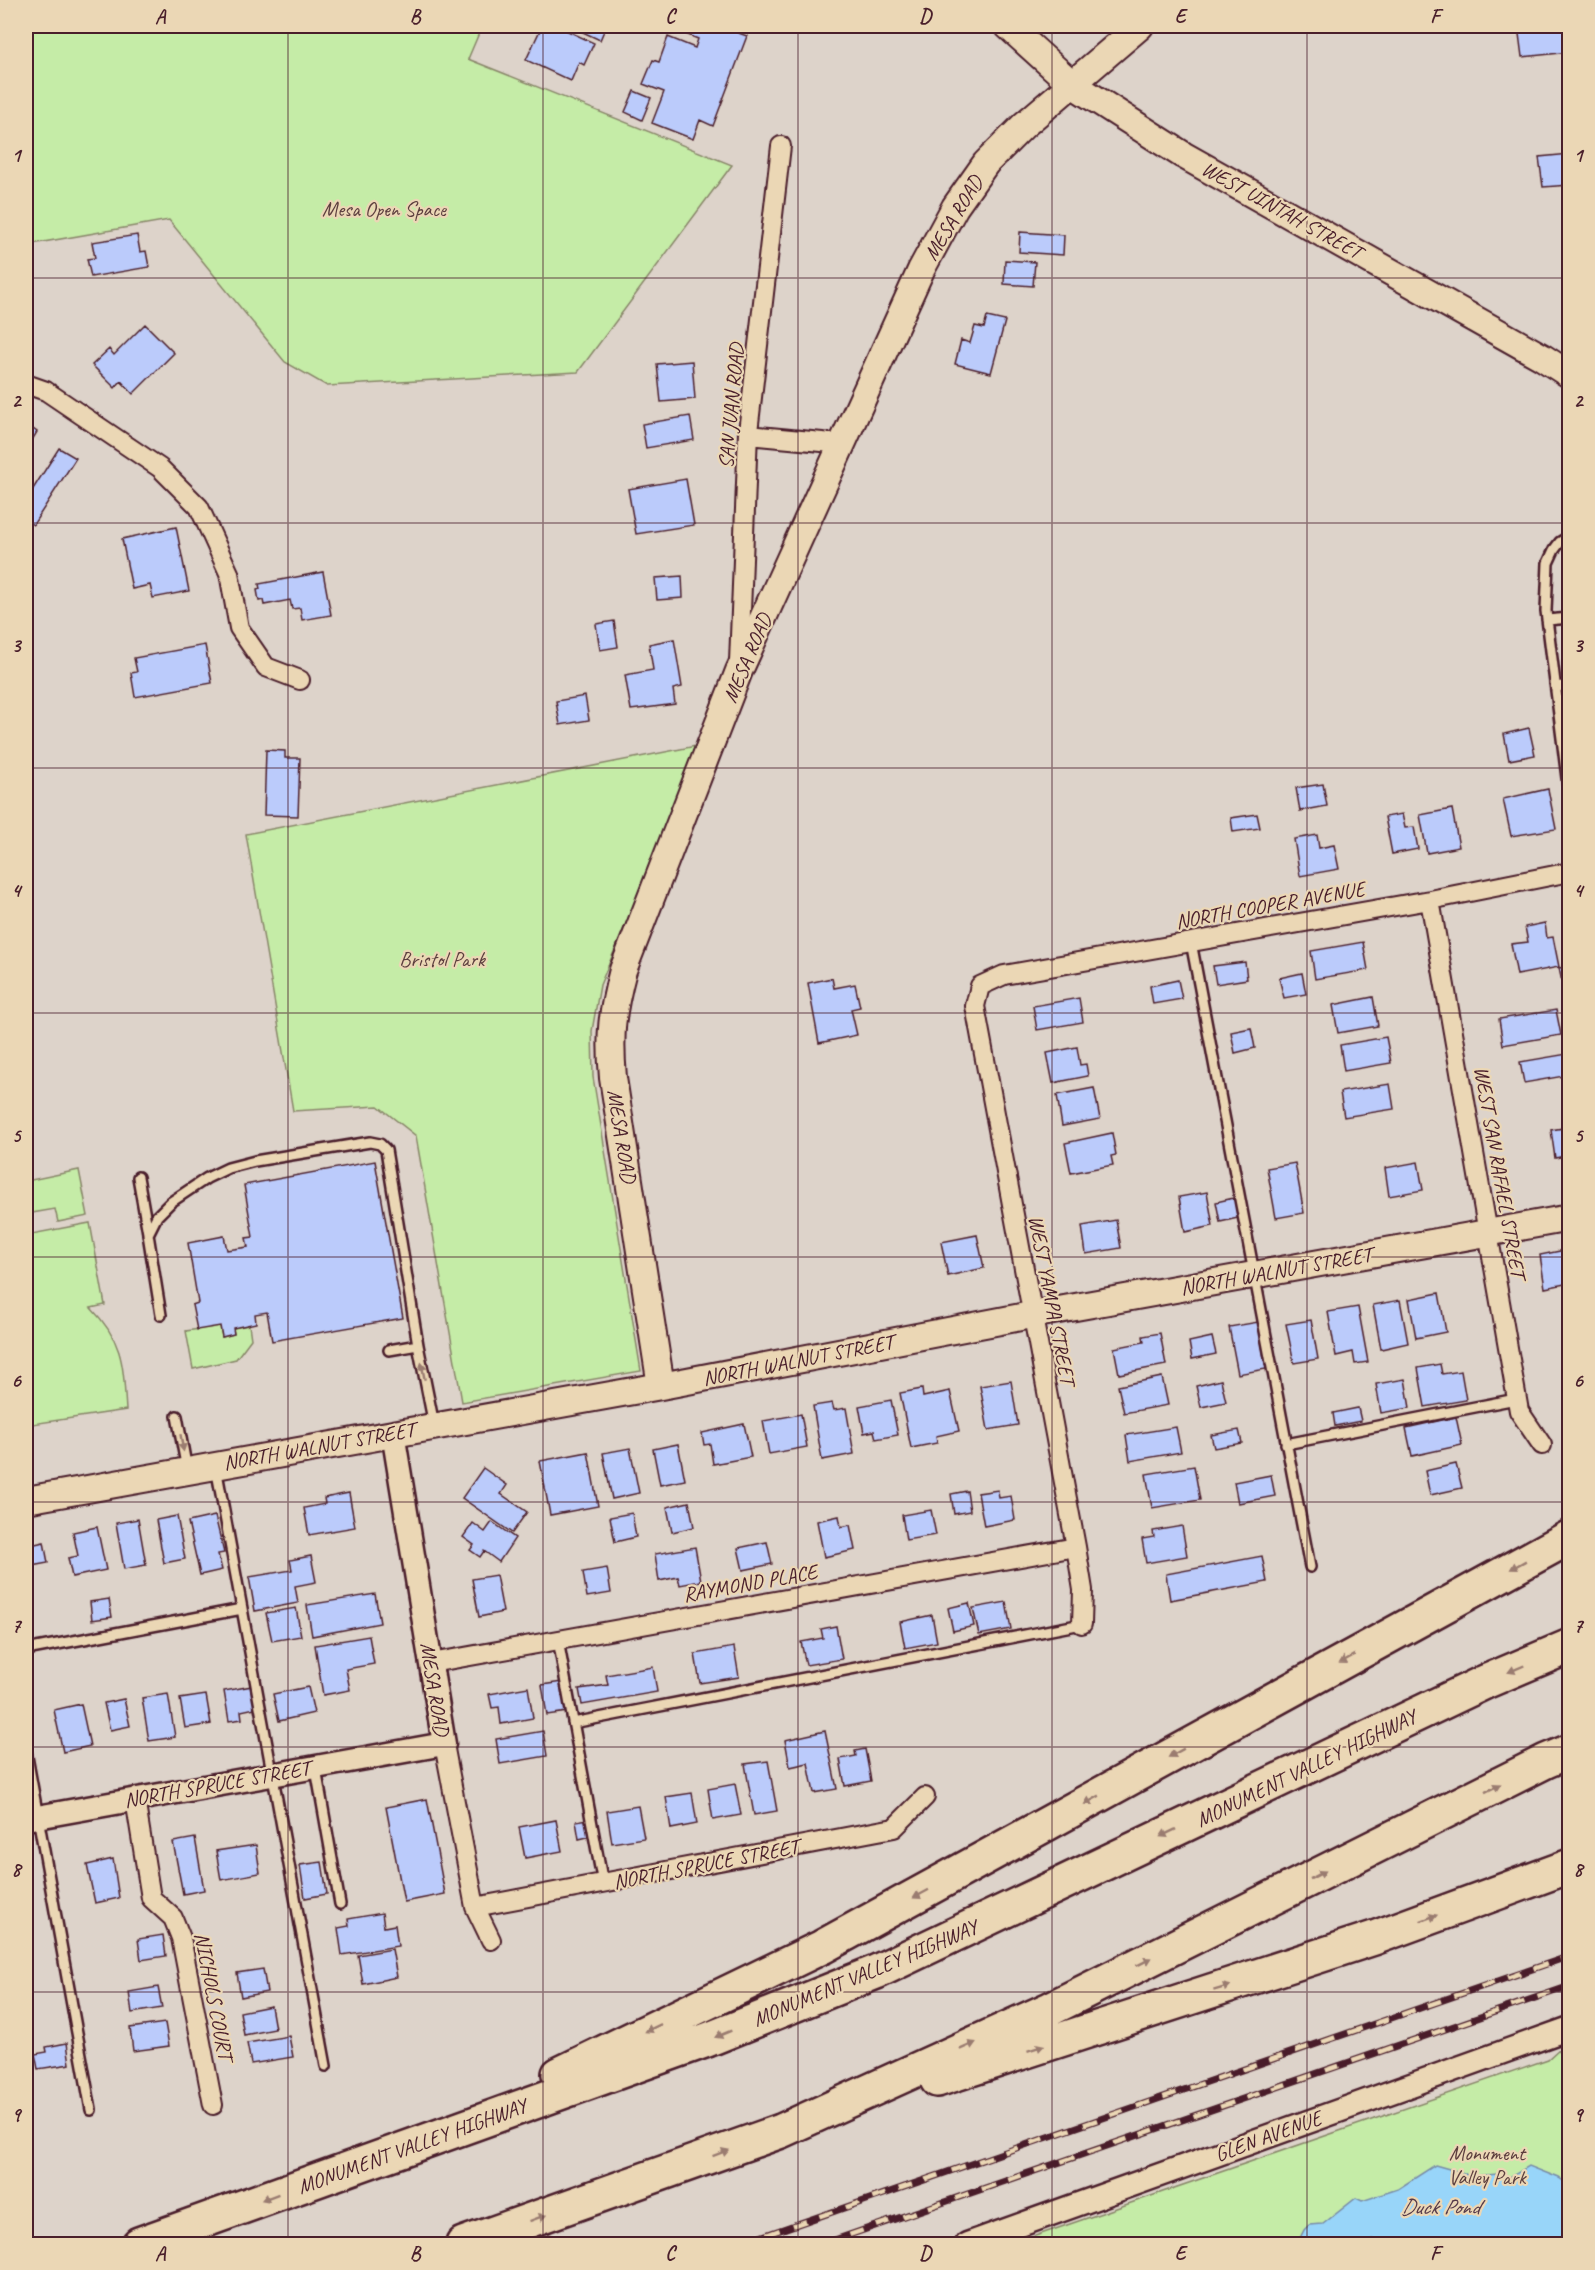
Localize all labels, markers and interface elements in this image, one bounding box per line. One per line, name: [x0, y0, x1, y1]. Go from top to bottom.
text: A: [155, 4, 167, 29]
text: B: [410, 4, 422, 29]
text: C: [665, 4, 677, 29]
text: D: [919, 4, 933, 29]
text: E: [1175, 4, 1189, 29]
text: F: [1430, 4, 1444, 29]
text: 1: [12, 143, 23, 168]
text: 1: [1574, 143, 1585, 168]
street label: WEST UINTAH STREET: [1197, 155, 1370, 267]
street label: MESA ROAD: [918, 169, 989, 265]
park label: Mesa Open Space: [322, 196, 447, 222]
street label: SAN JUAN ROAD: [713, 341, 750, 470]
text: 2: [12, 388, 23, 413]
text: 2: [1574, 388, 1585, 413]
street label: MESA ROAD: [717, 608, 778, 706]
text: 3: [12, 633, 23, 658]
text: 3: [1574, 633, 1585, 658]
street label: NORTH COOPER AVENUE: [1173, 875, 1369, 934]
text: 4: [12, 878, 24, 903]
text: 4: [1574, 878, 1586, 903]
park label: Bristol Park: [399, 946, 486, 972]
street label: WEST SAN RAFAEL STREET: [1469, 1064, 1532, 1285]
street label: MESA ROAD: [602, 1088, 642, 1186]
text: 5: [12, 1123, 23, 1148]
text: 5: [1574, 1123, 1585, 1148]
street label: WEST YAMPA STREET: [1023, 1213, 1082, 1391]
street label: NORTH WALNUT STREET: [1178, 1240, 1379, 1301]
street label: NORTH WALNUT STREET: [700, 1328, 901, 1391]
one-way arrow: [418, 1361, 428, 1380]
text: 6: [11, 1368, 22, 1393]
text: 6: [1573, 1368, 1584, 1393]
street label: NORTH WALNUT STREET: [221, 1415, 422, 1476]
one-way arrow: [178, 1434, 187, 1453]
street label: RAYMOND PLACE: [681, 1558, 822, 1608]
one-way arrow: [1509, 1560, 1526, 1570]
text: 7: [12, 1613, 23, 1638]
text: 7: [1574, 1613, 1585, 1638]
street label: MESA ROAD: [415, 1641, 455, 1739]
one-way arrow: [1338, 1654, 1355, 1664]
one-way arrow: [1506, 1664, 1524, 1674]
street label: MONUMENT VALLEY HIGHWAY: [1192, 1702, 1423, 1833]
one-way arrow: [1168, 1748, 1185, 1758]
street label: NORTH SPRUCE STREET: [122, 1754, 317, 1813]
one-way arrow: [1484, 1783, 1501, 1792]
one-way arrow: [1083, 1795, 1100, 1805]
one-way arrow: [1160, 1829, 1177, 1838]
street label: NORTH SPRUCE STREET: [611, 1832, 806, 1895]
text: 8: [12, 1857, 24, 1882]
text: 8: [1574, 1857, 1586, 1882]
one-way arrow: [1310, 1870, 1327, 1880]
one-way arrow: [912, 1889, 929, 1899]
street label: MONUMENT VALLEY HIGHWAY: [749, 1912, 985, 2032]
one-way arrow: [1420, 1913, 1438, 1923]
street label: NICHOLS COURT: [189, 1930, 240, 2067]
one-way arrow: [1135, 1957, 1152, 1967]
one-way arrow: [1213, 1983, 1231, 1993]
one-way arrow: [644, 2024, 661, 2033]
one-way arrow: [713, 2029, 731, 2039]
one-way arrow: [959, 2042, 976, 2051]
one-way arrow: [1027, 2043, 1045, 2052]
street label: MONUMENT VALLEY HIGHWAY: [294, 2091, 533, 2200]
text: 9: [12, 2102, 23, 2127]
text: 9: [1574, 2102, 1585, 2127]
street label: GLEN AVENUE: [1211, 2104, 1327, 2167]
park label: Monument Valley Park: [1448, 2140, 1527, 2190]
one-way arrow: [712, 2147, 730, 2157]
one-way arrow: [261, 2193, 279, 2203]
water label: Duck Pond: [1401, 2193, 1485, 2221]
one-way arrow: [529, 2212, 547, 2222]
text: A: [155, 2241, 167, 2266]
text: B: [410, 2241, 422, 2266]
text: C: [665, 2241, 677, 2266]
text: D: [919, 2241, 933, 2266]
text: E: [1175, 2241, 1189, 2266]
text: F: [1430, 2241, 1444, 2266]

